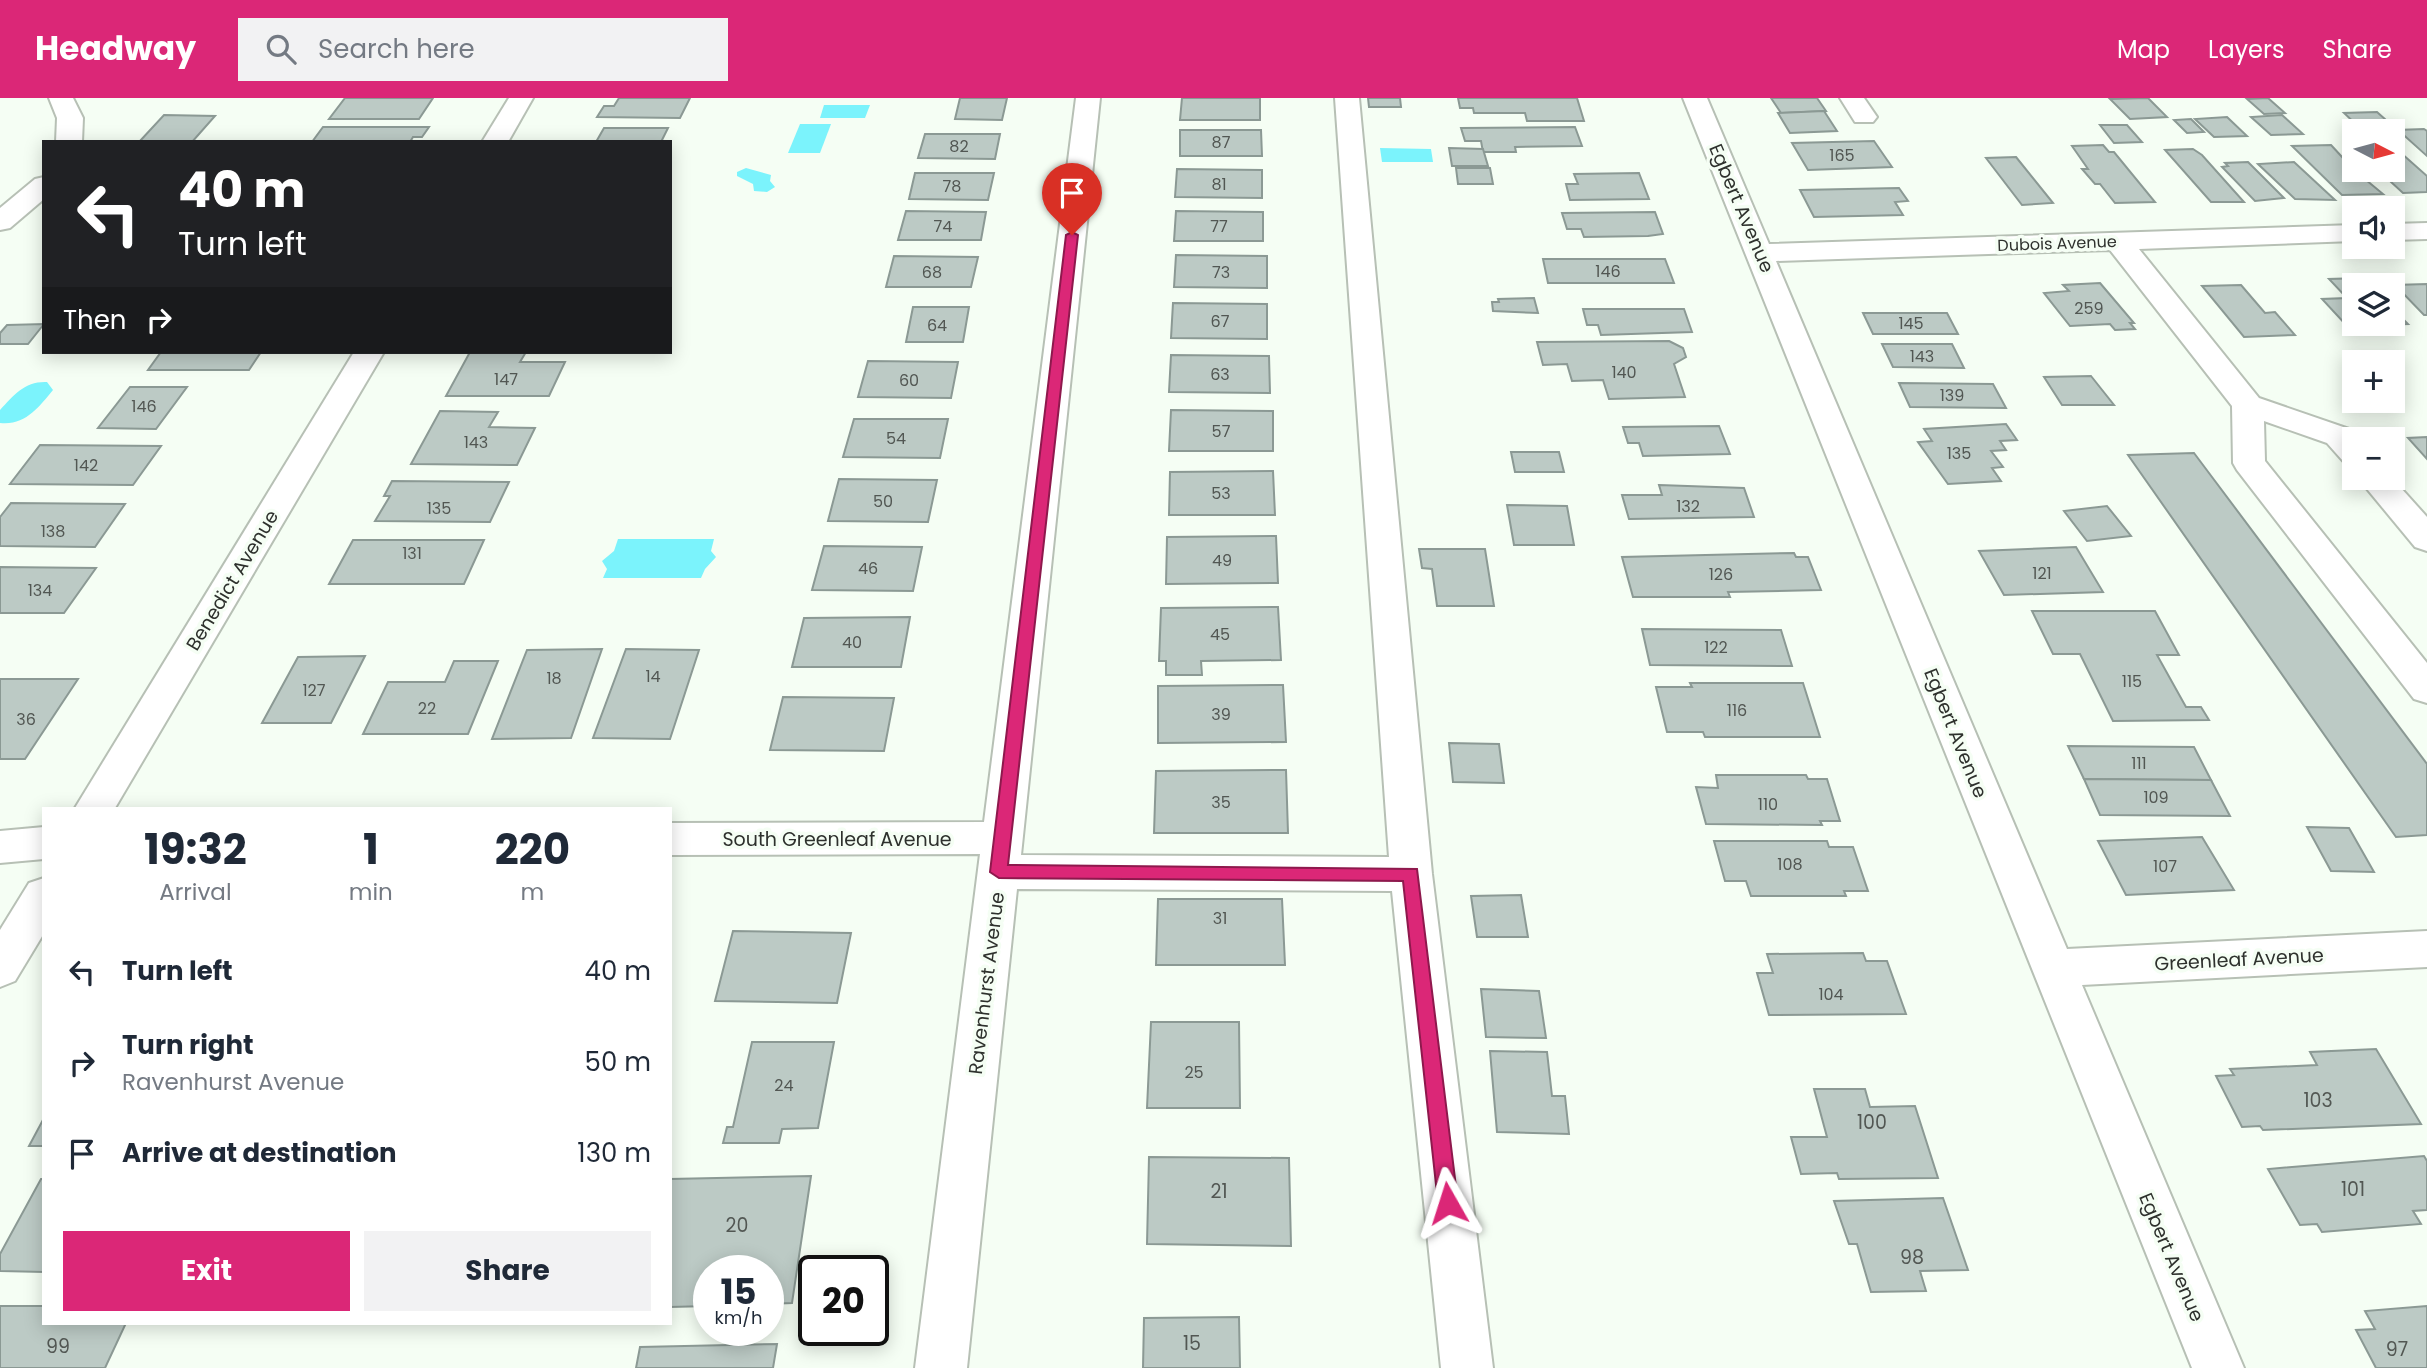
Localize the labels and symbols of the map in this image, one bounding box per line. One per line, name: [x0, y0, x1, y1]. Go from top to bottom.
north arrow: [2342, 119, 2404, 182]
house number: 87: [1212, 131, 1231, 154]
house number: 82: [949, 135, 969, 158]
street label: Egbert Avenue: [1702, 140, 1781, 277]
house number: 165: [1829, 144, 1855, 167]
pin: [1042, 163, 1102, 235]
house number: 81: [1211, 173, 1227, 196]
house number: 78: [943, 175, 961, 198]
house number: 74: [934, 215, 952, 238]
house number: 77: [1210, 215, 1228, 238]
street label: Dubois Avenue: [1997, 230, 2117, 257]
house number: 146: [1595, 260, 1621, 283]
house number: 68: [922, 261, 942, 284]
house number: 73: [1212, 261, 1230, 284]
house number: 259: [2074, 297, 2104, 320]
house number: 67: [1211, 310, 1230, 333]
house number: 145: [1898, 312, 1924, 335]
house number: 64: [927, 314, 947, 337]
house number: 143: [1910, 345, 1934, 368]
house number: 140: [1611, 361, 1637, 384]
house number: 63: [1210, 363, 1230, 386]
house number: 147: [494, 368, 518, 391]
house number: 60: [899, 369, 919, 392]
house number: 139: [1940, 384, 1964, 407]
house number: 146: [131, 395, 157, 418]
house number: 57: [1212, 420, 1231, 443]
house number: 54: [886, 427, 906, 450]
house number: 143: [464, 431, 488, 454]
house number: 135: [1947, 442, 1971, 465]
house number: 142: [74, 454, 98, 477]
house number: 53: [1211, 482, 1231, 505]
house number: 50: [873, 490, 893, 513]
house number: 132: [1676, 495, 1700, 518]
house number: 135: [427, 497, 451, 520]
street label: Benedict Avenue: [180, 505, 285, 656]
house number: 138: [41, 520, 65, 543]
house number: 131: [402, 542, 422, 565]
house number: 49: [1212, 549, 1232, 572]
house number: 46: [858, 557, 878, 580]
house number: 121: [2032, 562, 2052, 585]
house number: 126: [1709, 563, 1733, 586]
house number: 134: [28, 579, 52, 602]
house number: 45: [1210, 623, 1230, 646]
house number: 40: [842, 631, 862, 654]
house number: 122: [1704, 636, 1728, 659]
street label: Egbert Avenue: [1917, 664, 1994, 802]
house number: 14: [645, 665, 661, 688]
house number: 18: [546, 667, 562, 690]
house number: 115: [2122, 670, 2142, 693]
house number: 127: [302, 679, 326, 702]
house number: 22: [418, 697, 436, 720]
house number: 116: [1727, 699, 1747, 722]
house number: 39: [1211, 703, 1231, 726]
house number: 36: [16, 708, 36, 731]
house number: 111: [2131, 752, 2147, 775]
house number: 109: [2143, 786, 2169, 809]
house number: 35: [1211, 791, 1231, 814]
house number: 110: [1758, 793, 1778, 816]
street label: South Greenleaf Avenue: [722, 826, 952, 853]
house number: 108: [1777, 853, 1803, 876]
house number: 107: [2153, 855, 2177, 878]
street label: Ravenhurst Avenue: [962, 890, 1011, 1076]
house number: 31: [1213, 907, 1227, 930]
street label: Greenleaf Avenue: [2154, 942, 2324, 977]
house number: 104: [1818, 983, 1844, 1006]
house number: 25: [1184, 1061, 1204, 1084]
house number: 24: [774, 1074, 794, 1097]
house number: 103: [2303, 1087, 2333, 1114]
house number: 100: [1857, 1109, 1887, 1136]
position arrow: [1411, 1166, 1485, 1240]
house number: 101: [2341, 1176, 2365, 1203]
house number: 21: [1210, 1178, 1228, 1205]
street label: Egbert Avenue: [2132, 1189, 2211, 1326]
house number: 20: [726, 1212, 748, 1239]
house number: 98: [1900, 1244, 1924, 1271]
speed limit sign: 20: [798, 1255, 889, 1346]
house number: 15: [1183, 1330, 1201, 1357]
house number: 99: [46, 1333, 70, 1360]
house number: 97: [2386, 1336, 2408, 1363]

